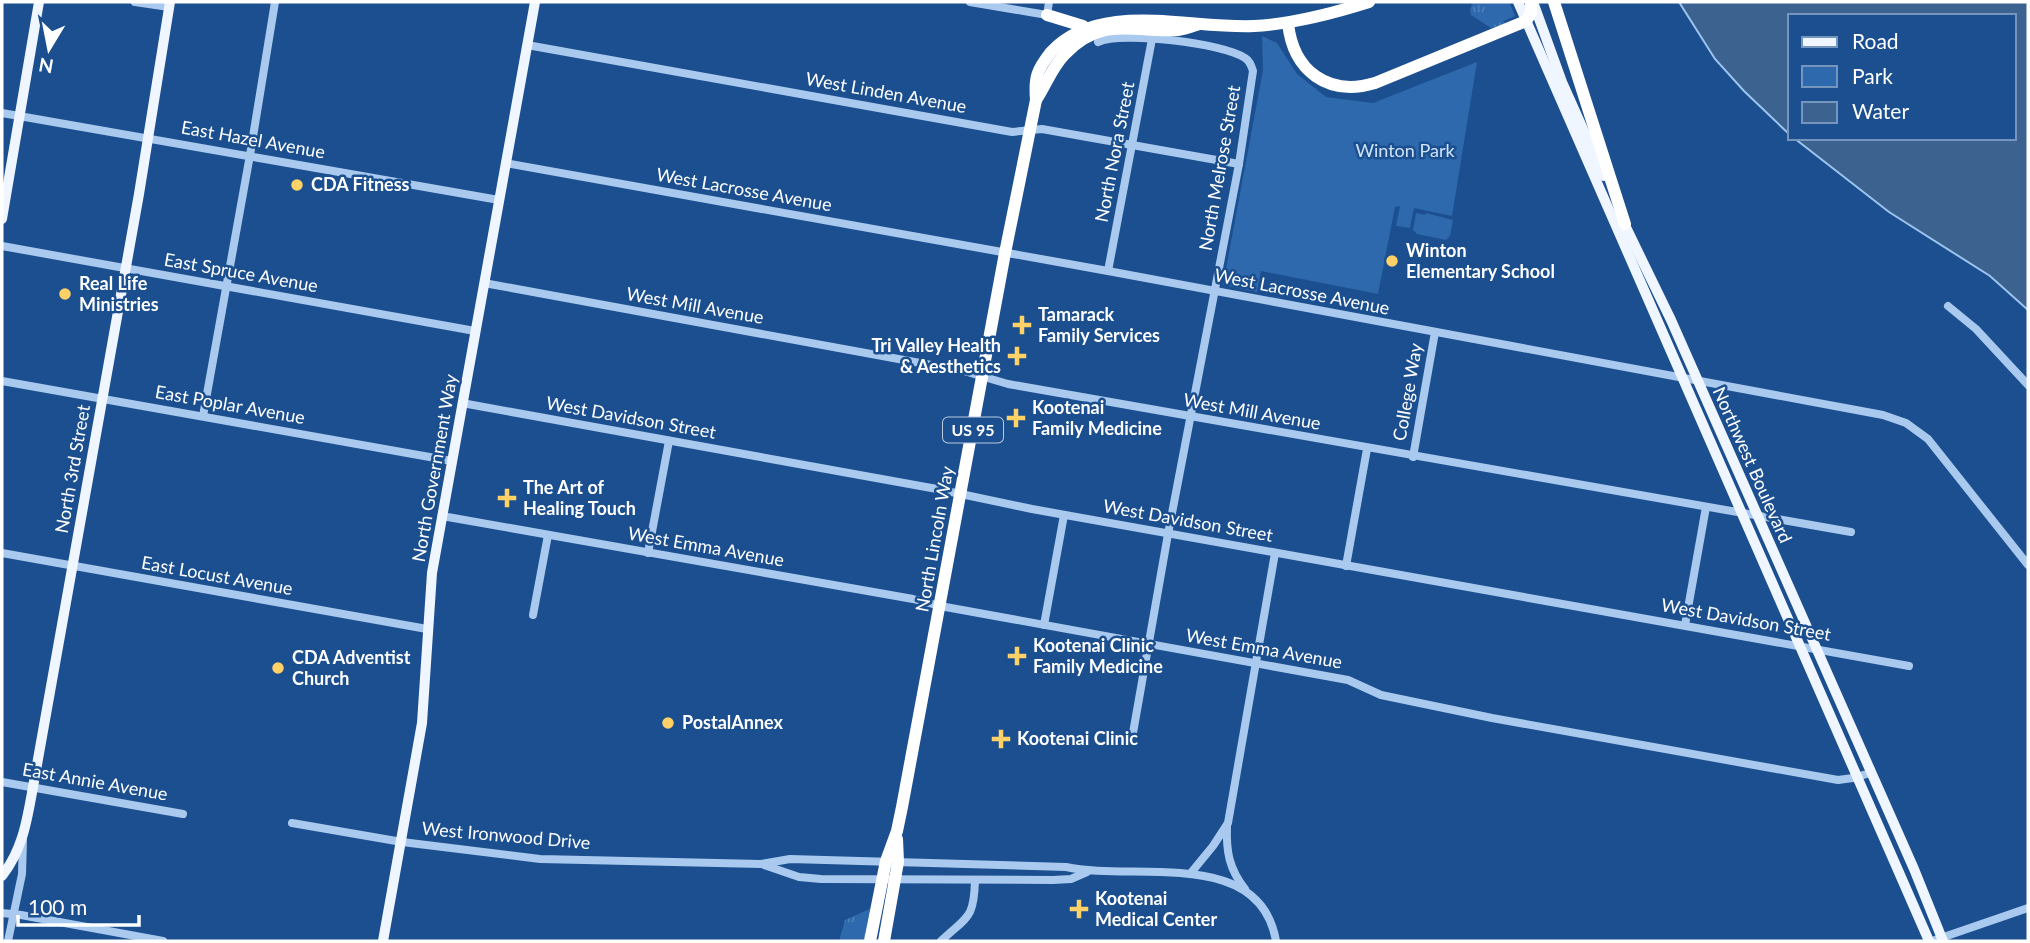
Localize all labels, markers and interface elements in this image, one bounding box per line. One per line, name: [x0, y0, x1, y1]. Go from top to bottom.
north arrow: [14, 14, 84, 84]
legend: [1788, 14, 2016, 140]
text: Road: [1852, 28, 1899, 53]
text: N: [37, 54, 55, 79]
text: Park: [1852, 63, 1893, 88]
street label: West Linden Avenue: [804, 67, 968, 117]
street label: North Nora Street: [1090, 79, 1139, 224]
street label: North Melrose Street: [1194, 83, 1244, 252]
text: Water: [1852, 98, 1909, 123]
street label: East Hazel Avenue: [179, 116, 327, 163]
park label: Winton Park: [1355, 139, 1455, 161]
street label: West Lacrosse Avenue: [655, 163, 834, 215]
place label: CDA Fitness: [311, 173, 410, 195]
marker: CDA Fitness: [289, 177, 305, 193]
place label: Winton Elementary School: [1406, 239, 1555, 282]
street label: East Spruce Avenue: [163, 248, 320, 296]
marker: Winton Elementary School: [1384, 253, 1400, 269]
street label: West Lacrosse Avenue: [1213, 263, 1392, 319]
place label: Real Life Ministries: [79, 272, 159, 315]
street label: West Mill Avenue: [625, 282, 766, 328]
marker: Real Life Ministries: [57, 286, 73, 302]
place label: Tamarack Family Services: [1038, 303, 1160, 346]
marker: Tamarack Family Services: [1012, 315, 1032, 335]
place label: Tri Valley Health & Aesthetics: [871, 334, 1001, 377]
street label: College Way: [1388, 341, 1427, 442]
marker: Tri Valley Health & Aesthetics: [1007, 346, 1027, 366]
street label: North Government Way: [407, 372, 461, 563]
street label: East Poplar Avenue: [154, 380, 307, 428]
street label: Northwest Boulevard: [1709, 383, 1797, 546]
street label: West Mill Avenue: [1182, 388, 1323, 434]
street label: West Davidson Street: [545, 391, 718, 443]
place label: Kootenai Family Medicine: [1032, 396, 1162, 439]
street label: North 3rd Street: [50, 402, 94, 535]
marker: Kootenai Family Medicine: [1006, 408, 1026, 428]
road number: US 95: [943, 418, 1003, 442]
street label: North Lincoln Way: [910, 463, 958, 614]
place label: The Art of Healing Touch: [523, 476, 636, 519]
marker: The Art of Healing Touch: [497, 488, 517, 508]
street label: West Davidson Street: [1102, 494, 1275, 546]
street label: West Emma Avenue: [626, 521, 786, 571]
street label: East Locust Avenue: [140, 551, 295, 599]
street label: West Davidson Street: [1660, 593, 1833, 645]
street label: West Emma Avenue: [1184, 623, 1344, 673]
place label: Kootenai Clinic Family Medicine: [1033, 634, 1163, 677]
place label: CDA Adventist Church: [292, 646, 411, 689]
marker: Kootenai Clinic Family Medicine: [1007, 646, 1027, 666]
marker: CDA Adventist Church: [270, 660, 286, 676]
place label: PostalAnnex: [682, 711, 784, 733]
marker: PostalAnnex: [660, 715, 676, 731]
place label: Kootenai Clinic: [1017, 727, 1138, 749]
marker: Kootenai Clinic: [991, 729, 1011, 749]
street label: East Annie Avenue: [21, 757, 170, 805]
street label: West Ironwood Drive: [421, 817, 591, 853]
scale bar: [18, 884, 138, 928]
place label: Kootenai Medical Center: [1095, 887, 1217, 930]
text: 100 m: [28, 894, 87, 919]
marker: Kootenai Medical Center: [1069, 899, 1089, 919]

